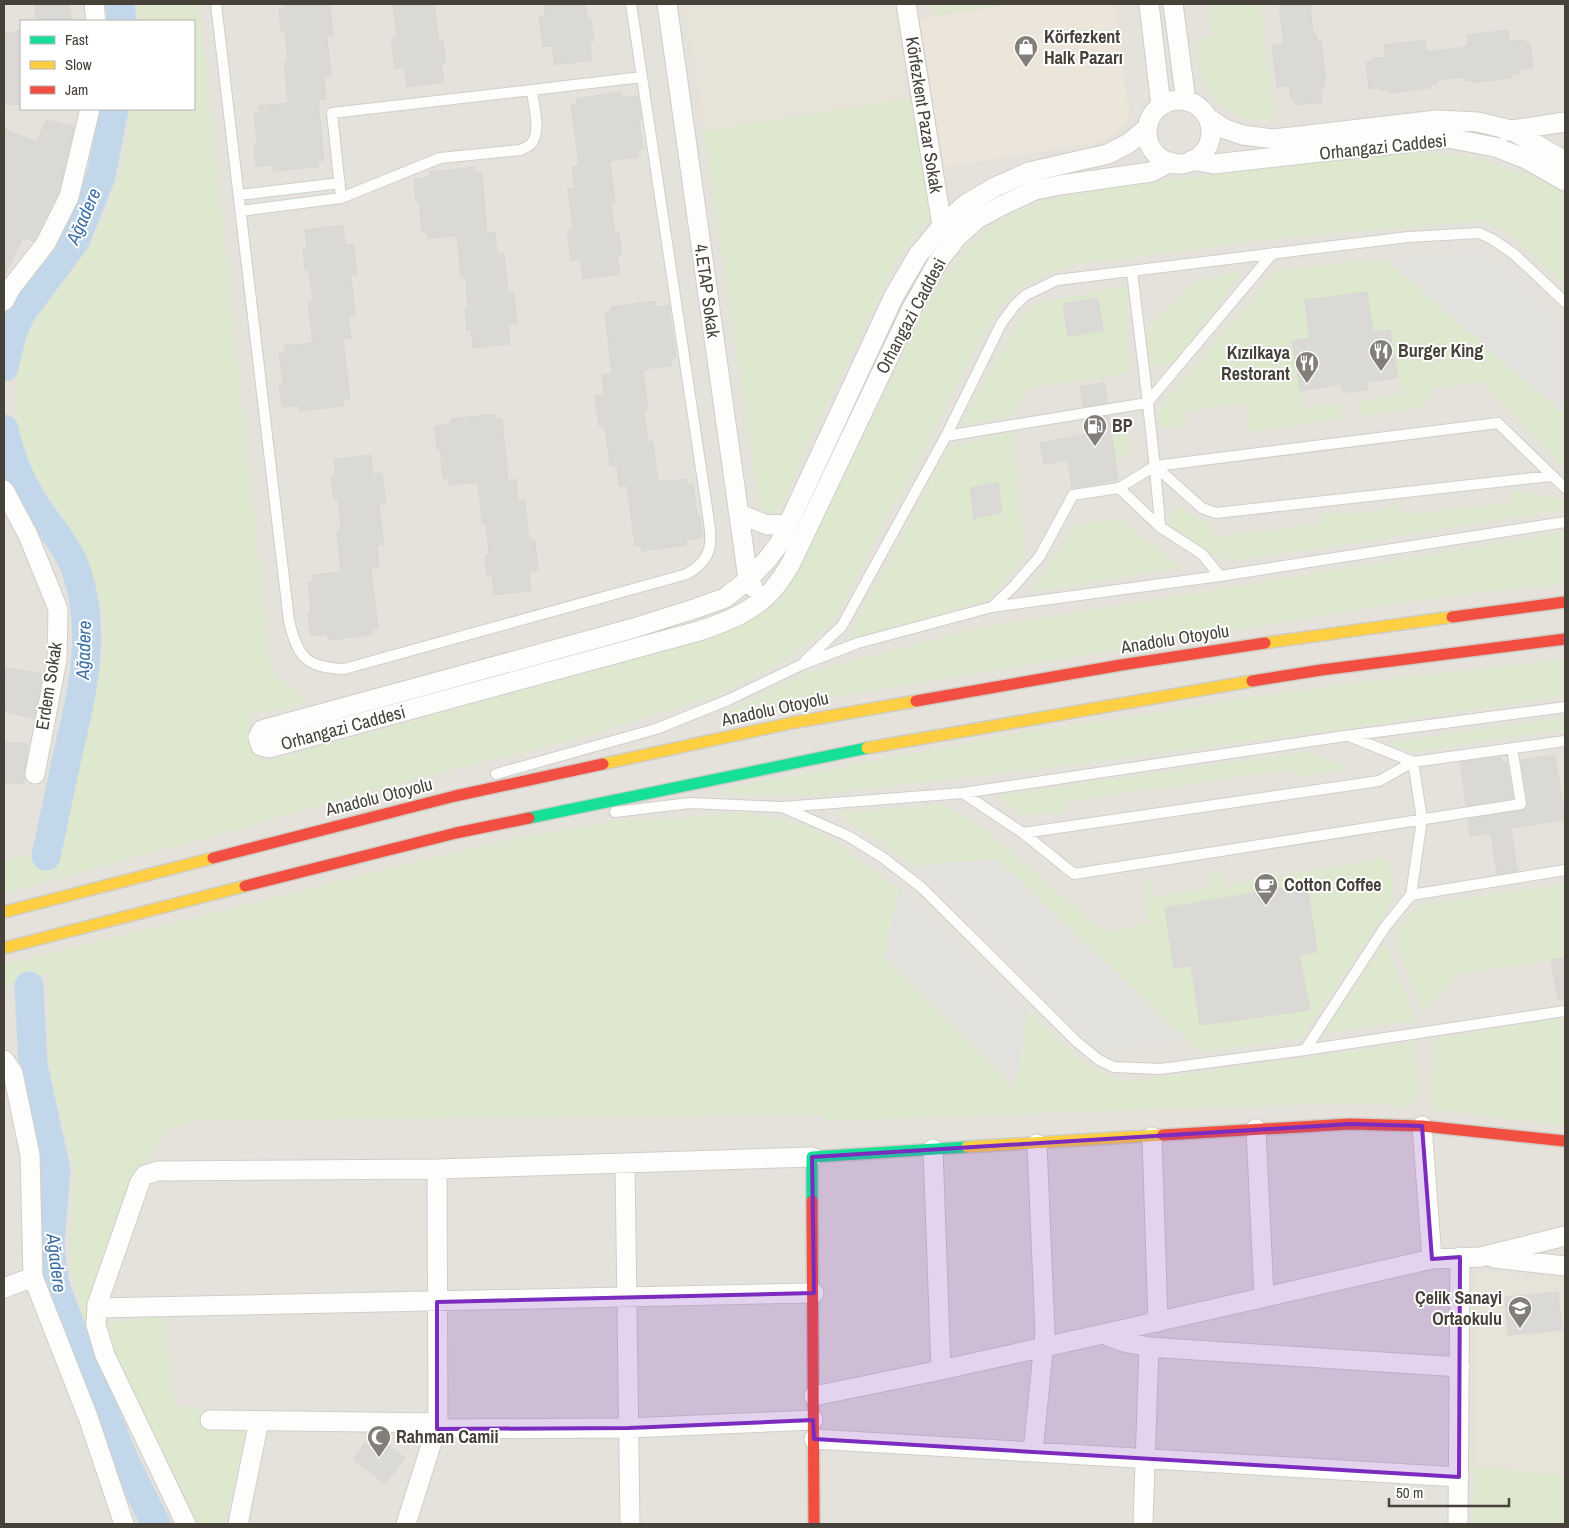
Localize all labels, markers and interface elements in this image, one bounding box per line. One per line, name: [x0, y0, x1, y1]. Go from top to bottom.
legend: [20, 20, 195, 110]
place label: Körfezkent Halk Pazarı: [1044, 24, 1123, 70]
text: Fast: [65, 29, 89, 50]
shop icon: Körfezkent Halk Pazarı: [1013, 34, 1039, 68]
street label: Körfezkent Pazar Sokak: [900, 35, 949, 196]
text: Slow: [65, 54, 92, 75]
text: Jam: [65, 79, 88, 100]
street label: Orhangazi Caddesi: [1318, 127, 1448, 166]
water label: Ağadere: [59, 184, 107, 249]
street label: 4.ETAP Sokak: [689, 242, 727, 340]
street label: Orhangazi Caddesi: [869, 253, 952, 378]
restaurant icon: Burger King: [1368, 338, 1394, 372]
place label: Burger King: [1398, 338, 1483, 363]
place label: Kızılkaya Restorant: [1221, 340, 1291, 386]
restaurant icon: Kızılkaya Restorant: [1294, 350, 1320, 384]
fuel station icon: BP: [1082, 413, 1108, 447]
place label: BP: [1112, 413, 1133, 438]
street label: Anadolu Otoyolu: [1118, 618, 1231, 660]
water label: Ağadere: [69, 620, 97, 681]
street label: Erdem Sokak: [29, 640, 68, 732]
street label: Anadolu Otoyolu: [718, 685, 831, 732]
street label: Orhangazi Caddesi: [278, 699, 408, 756]
street label: Anadolu Otoyolu: [322, 771, 435, 822]
cafe icon: Cotton Coffee: [1253, 872, 1279, 906]
place label: Cotton Coffee: [1284, 872, 1382, 897]
water label: Ağadere: [40, 1231, 73, 1294]
place label: Çelik Sanayi Ortaokulu: [1415, 1285, 1502, 1331]
school or university icon: Çelik Sanayi Ortaokulu: [1507, 1295, 1533, 1329]
mosque icon: Rahman Camii: [366, 1424, 392, 1458]
place label: Rahman Camii: [396, 1424, 499, 1449]
scale bar: [1389, 1476, 1509, 1508]
text: 50 m: [1396, 1482, 1423, 1503]

